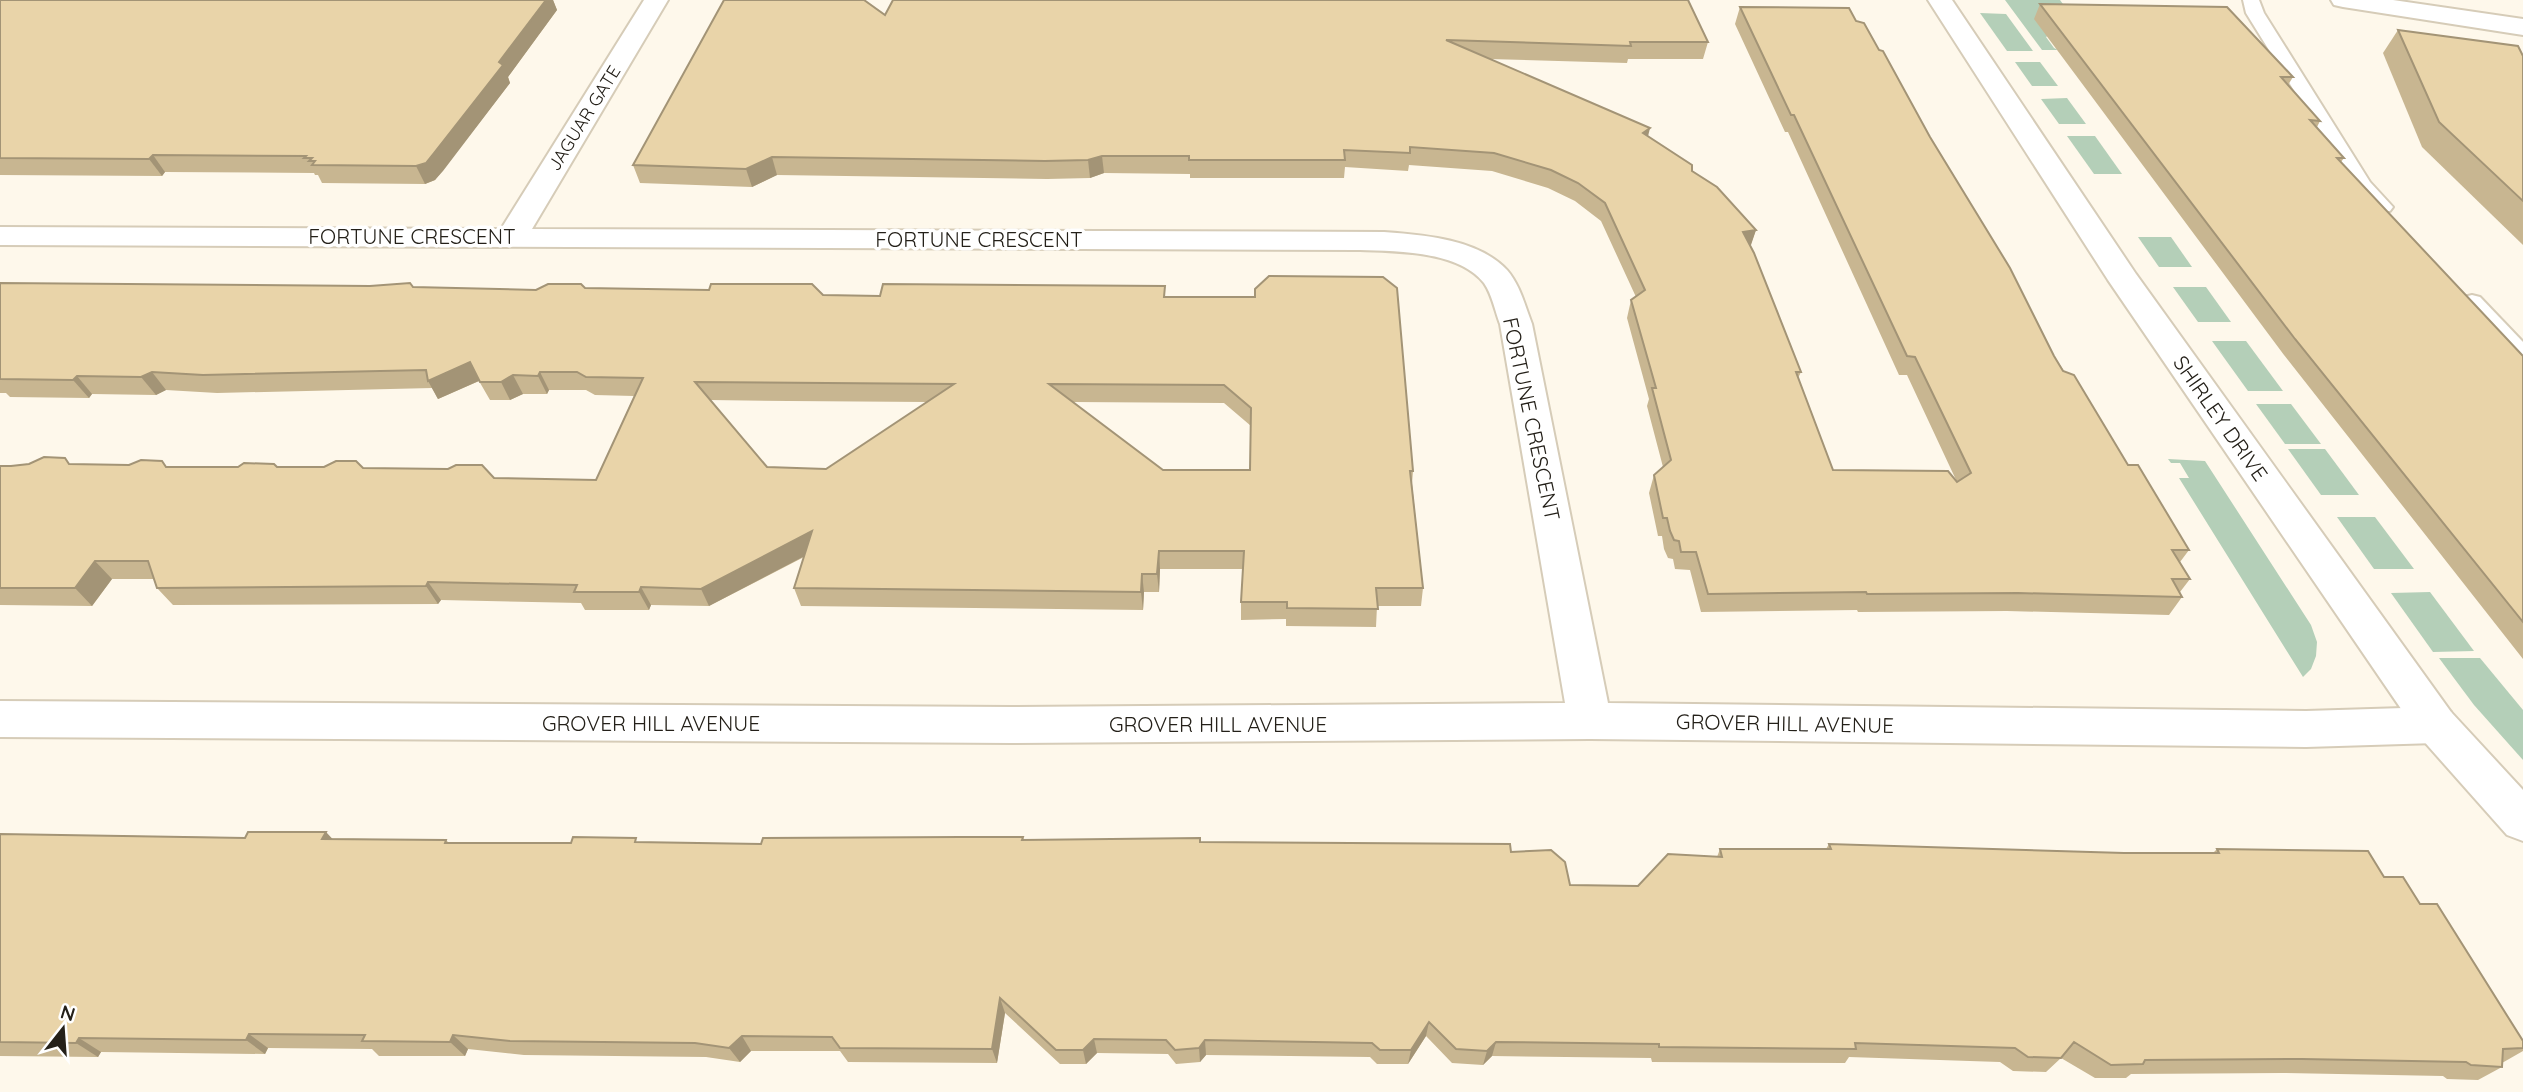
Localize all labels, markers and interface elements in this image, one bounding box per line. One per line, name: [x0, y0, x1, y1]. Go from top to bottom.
street label: JAGUAR GATE: [543, 61, 625, 175]
street label: FORTUNE CRESCENT: [308, 223, 516, 249]
street label: FORTUNE CRESCENT: [875, 226, 1083, 252]
street label: FORTUNE CRESCENT: [1498, 315, 1566, 523]
street label: SHIRLEY DRIVE: [2168, 350, 2274, 486]
street label: GROVER HILL AVENUE: [1676, 708, 1894, 738]
street label: GROVER HILL AVENUE: [542, 710, 760, 736]
street label: GROVER HILL AVENUE: [1109, 711, 1327, 737]
north arrow: [28, 994, 98, 1064]
text: N: [58, 999, 78, 1026]

